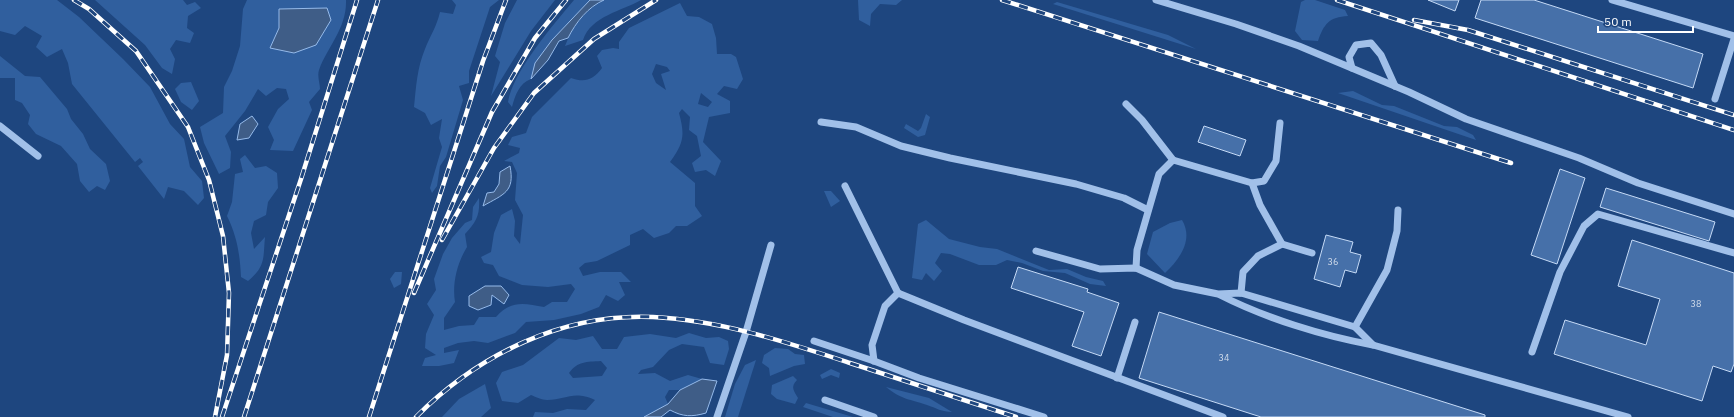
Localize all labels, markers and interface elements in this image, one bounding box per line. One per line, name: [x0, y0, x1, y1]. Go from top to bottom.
scale bar: [1598, 8, 1693, 34]
text: 50 m: [1604, 14, 1632, 29]
house number: 36: [1328, 256, 1338, 267]
house number: 38: [1691, 298, 1701, 309]
house number: 34: [1219, 352, 1229, 363]

